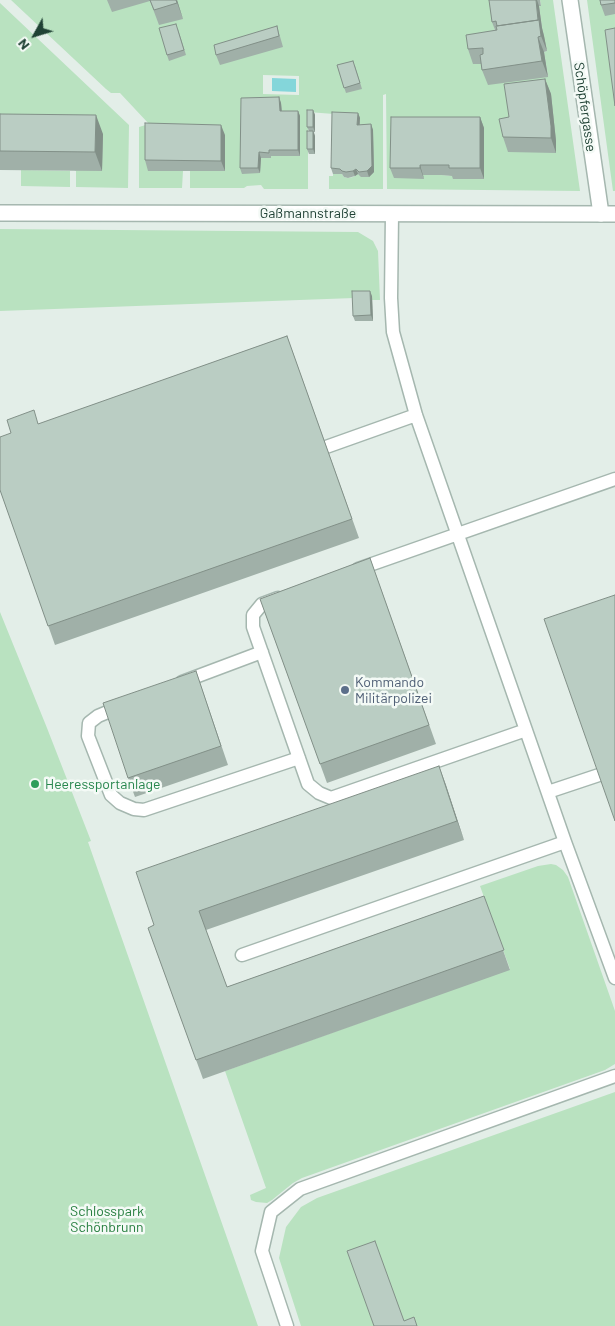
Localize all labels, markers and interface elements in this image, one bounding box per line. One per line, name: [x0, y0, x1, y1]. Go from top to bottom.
north arrow: [10, 10, 60, 60]
text: N: [13, 36, 32, 54]
street label: Schöpfergasse: [570, 61, 600, 153]
street label: Gaßmannstraße: [260, 205, 356, 221]
place label: Kommando Militärpolizei: [355, 674, 432, 706]
marker: Kommando Militärpolizei: [339, 684, 351, 696]
place label: Heeressportanlage: [45, 776, 160, 792]
marker: Heeressportanlage: [29, 778, 41, 790]
park label: Schlosspark Schönbrunn: [70, 1203, 144, 1236]

